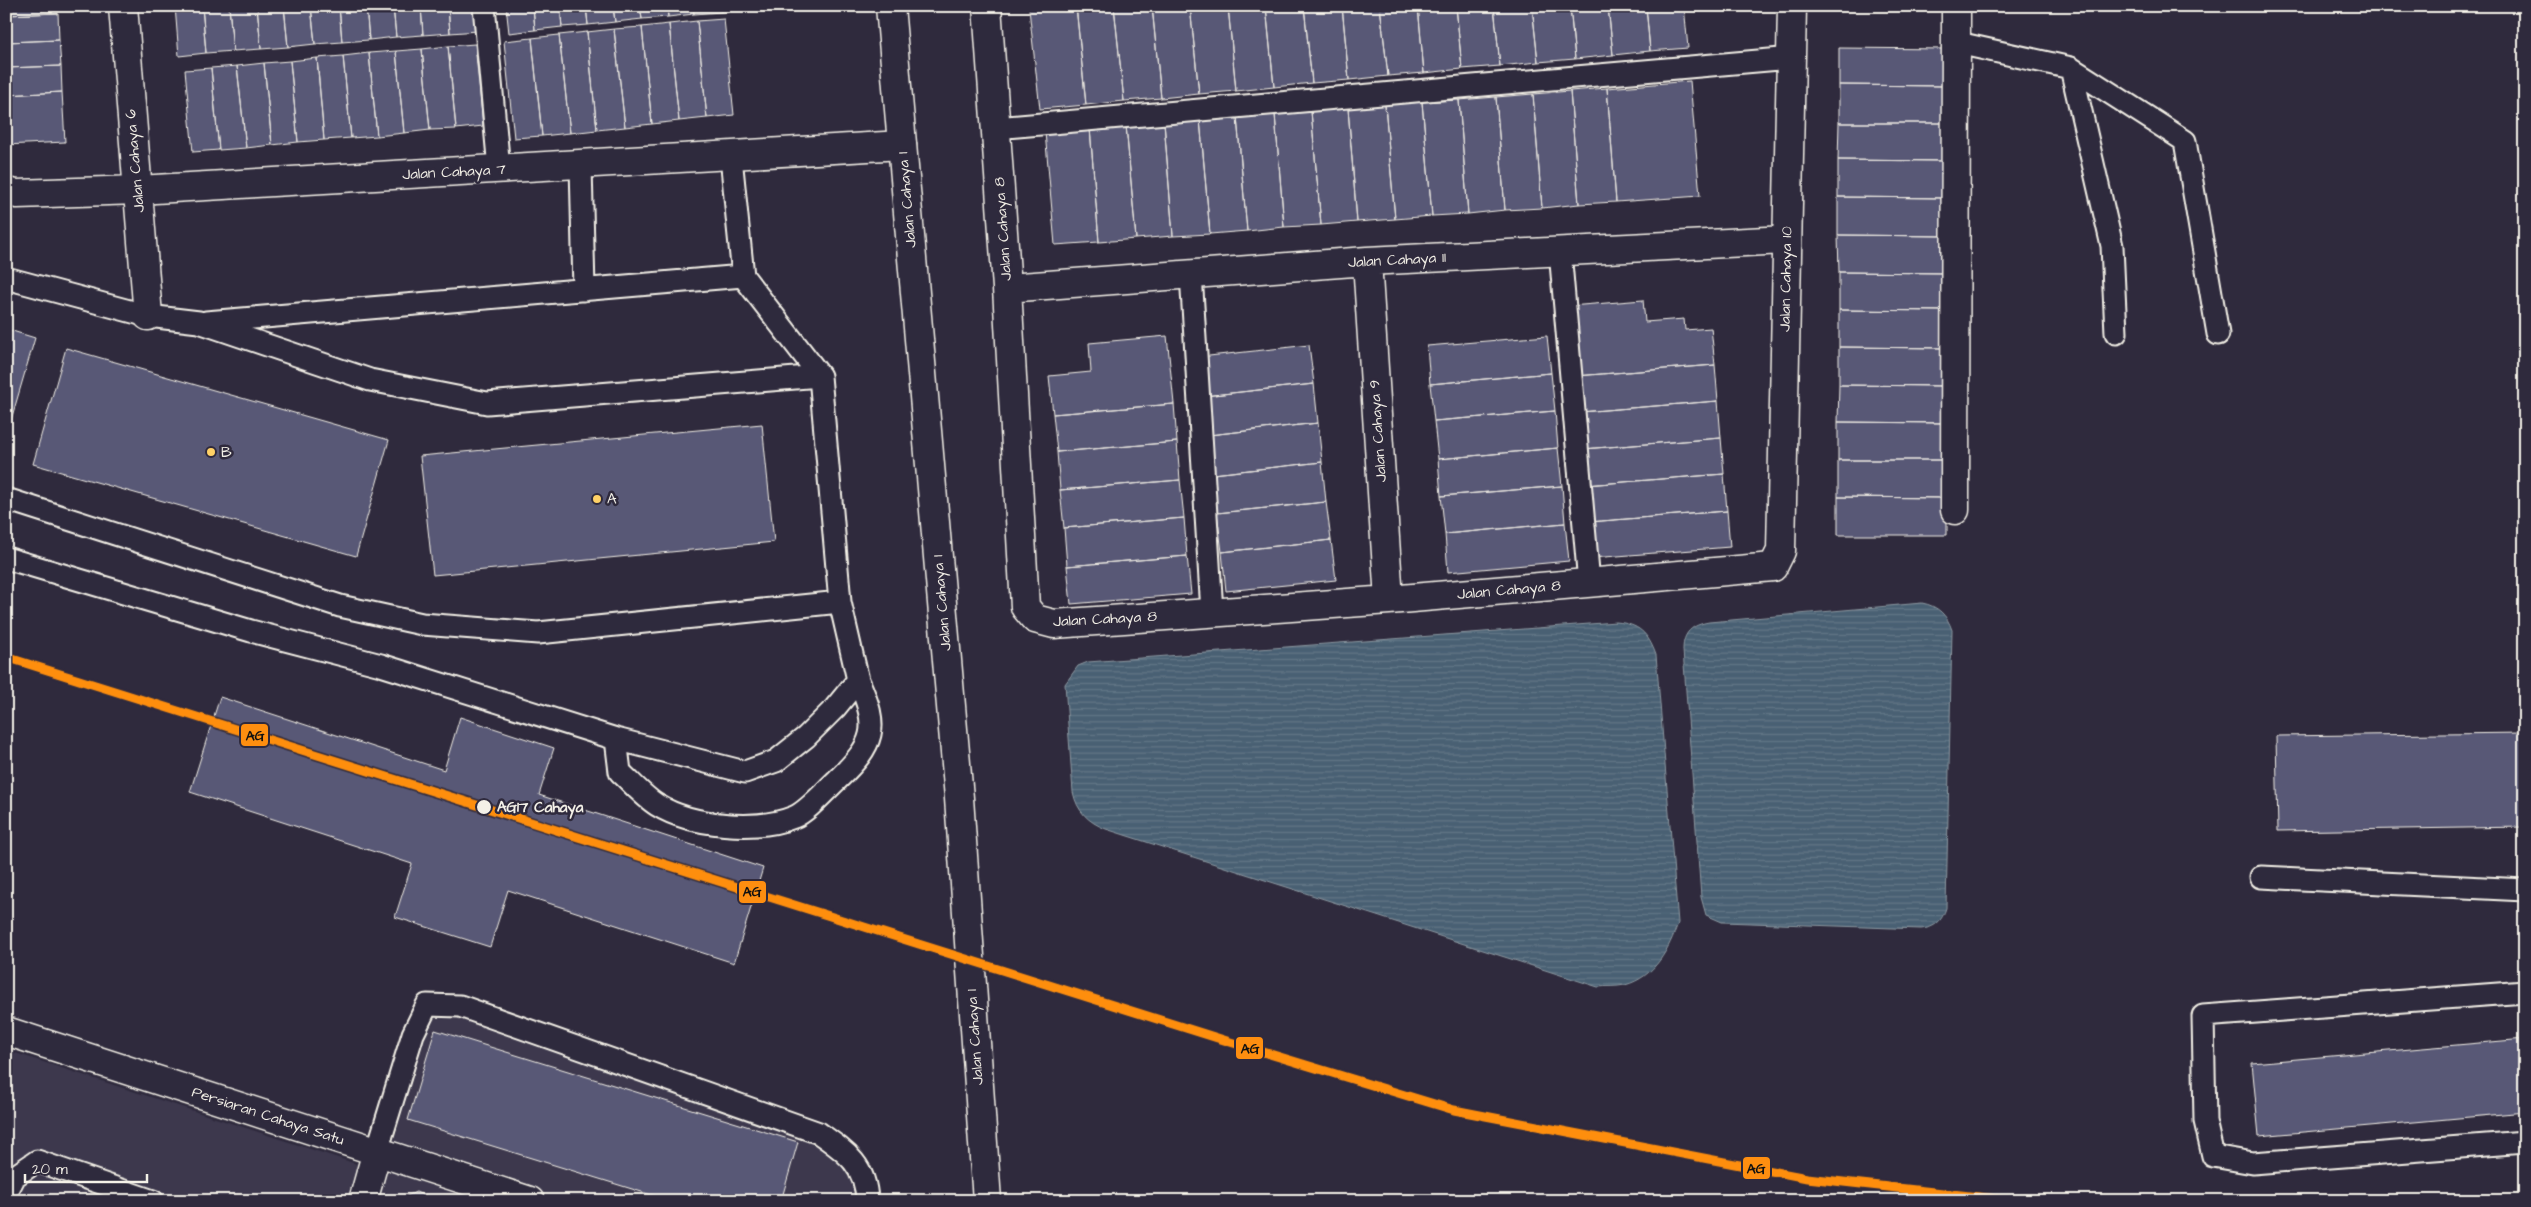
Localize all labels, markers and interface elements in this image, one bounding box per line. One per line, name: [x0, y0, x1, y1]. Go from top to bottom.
street label: Jalan Cahaya 6: [120, 108, 151, 214]
street label: Jalan Cahaya 1: [892, 151, 923, 249]
street label: Jalan Cahaya 7: [402, 159, 506, 186]
street label: Jalan Cahaya 8: [989, 176, 1018, 282]
street label: Jalan Cahaya 10: [1775, 225, 1798, 332]
street label: Jalan Cahaya 11: [1347, 247, 1447, 274]
street label: Jalan Cahaya 9: [1364, 379, 1393, 483]
place label: B: [221, 442, 232, 463]
marker: B: [205, 446, 217, 458]
place label: A: [607, 489, 617, 510]
marker: A: [591, 493, 603, 505]
street label: Jalan Cahaya 1: [927, 554, 958, 652]
street label: Jalan Cahaya 8: [1456, 575, 1562, 606]
street label: Jalan Cahaya 8: [1053, 606, 1158, 633]
line badge: AG: [240, 723, 269, 747]
text: AG: [246, 726, 265, 746]
place label: AG17 Cahaya: [497, 797, 584, 819]
marker: AG17 Cahaya: [475, 798, 493, 816]
line badge: AG: [738, 880, 767, 904]
text: AG: [743, 882, 762, 902]
street label: Jalan Cahaya 1: [961, 988, 990, 1086]
line badge: AG: [1235, 1036, 1264, 1060]
text: AG: [1241, 1039, 1260, 1059]
street label: Persiaran Cahaya Satu: [189, 1081, 347, 1152]
scale bar: [25, 1152, 148, 1184]
line badge: AG: [1742, 1156, 1771, 1180]
text: 20 m: [32, 1159, 68, 1180]
text: AG: [1747, 1159, 1766, 1179]

